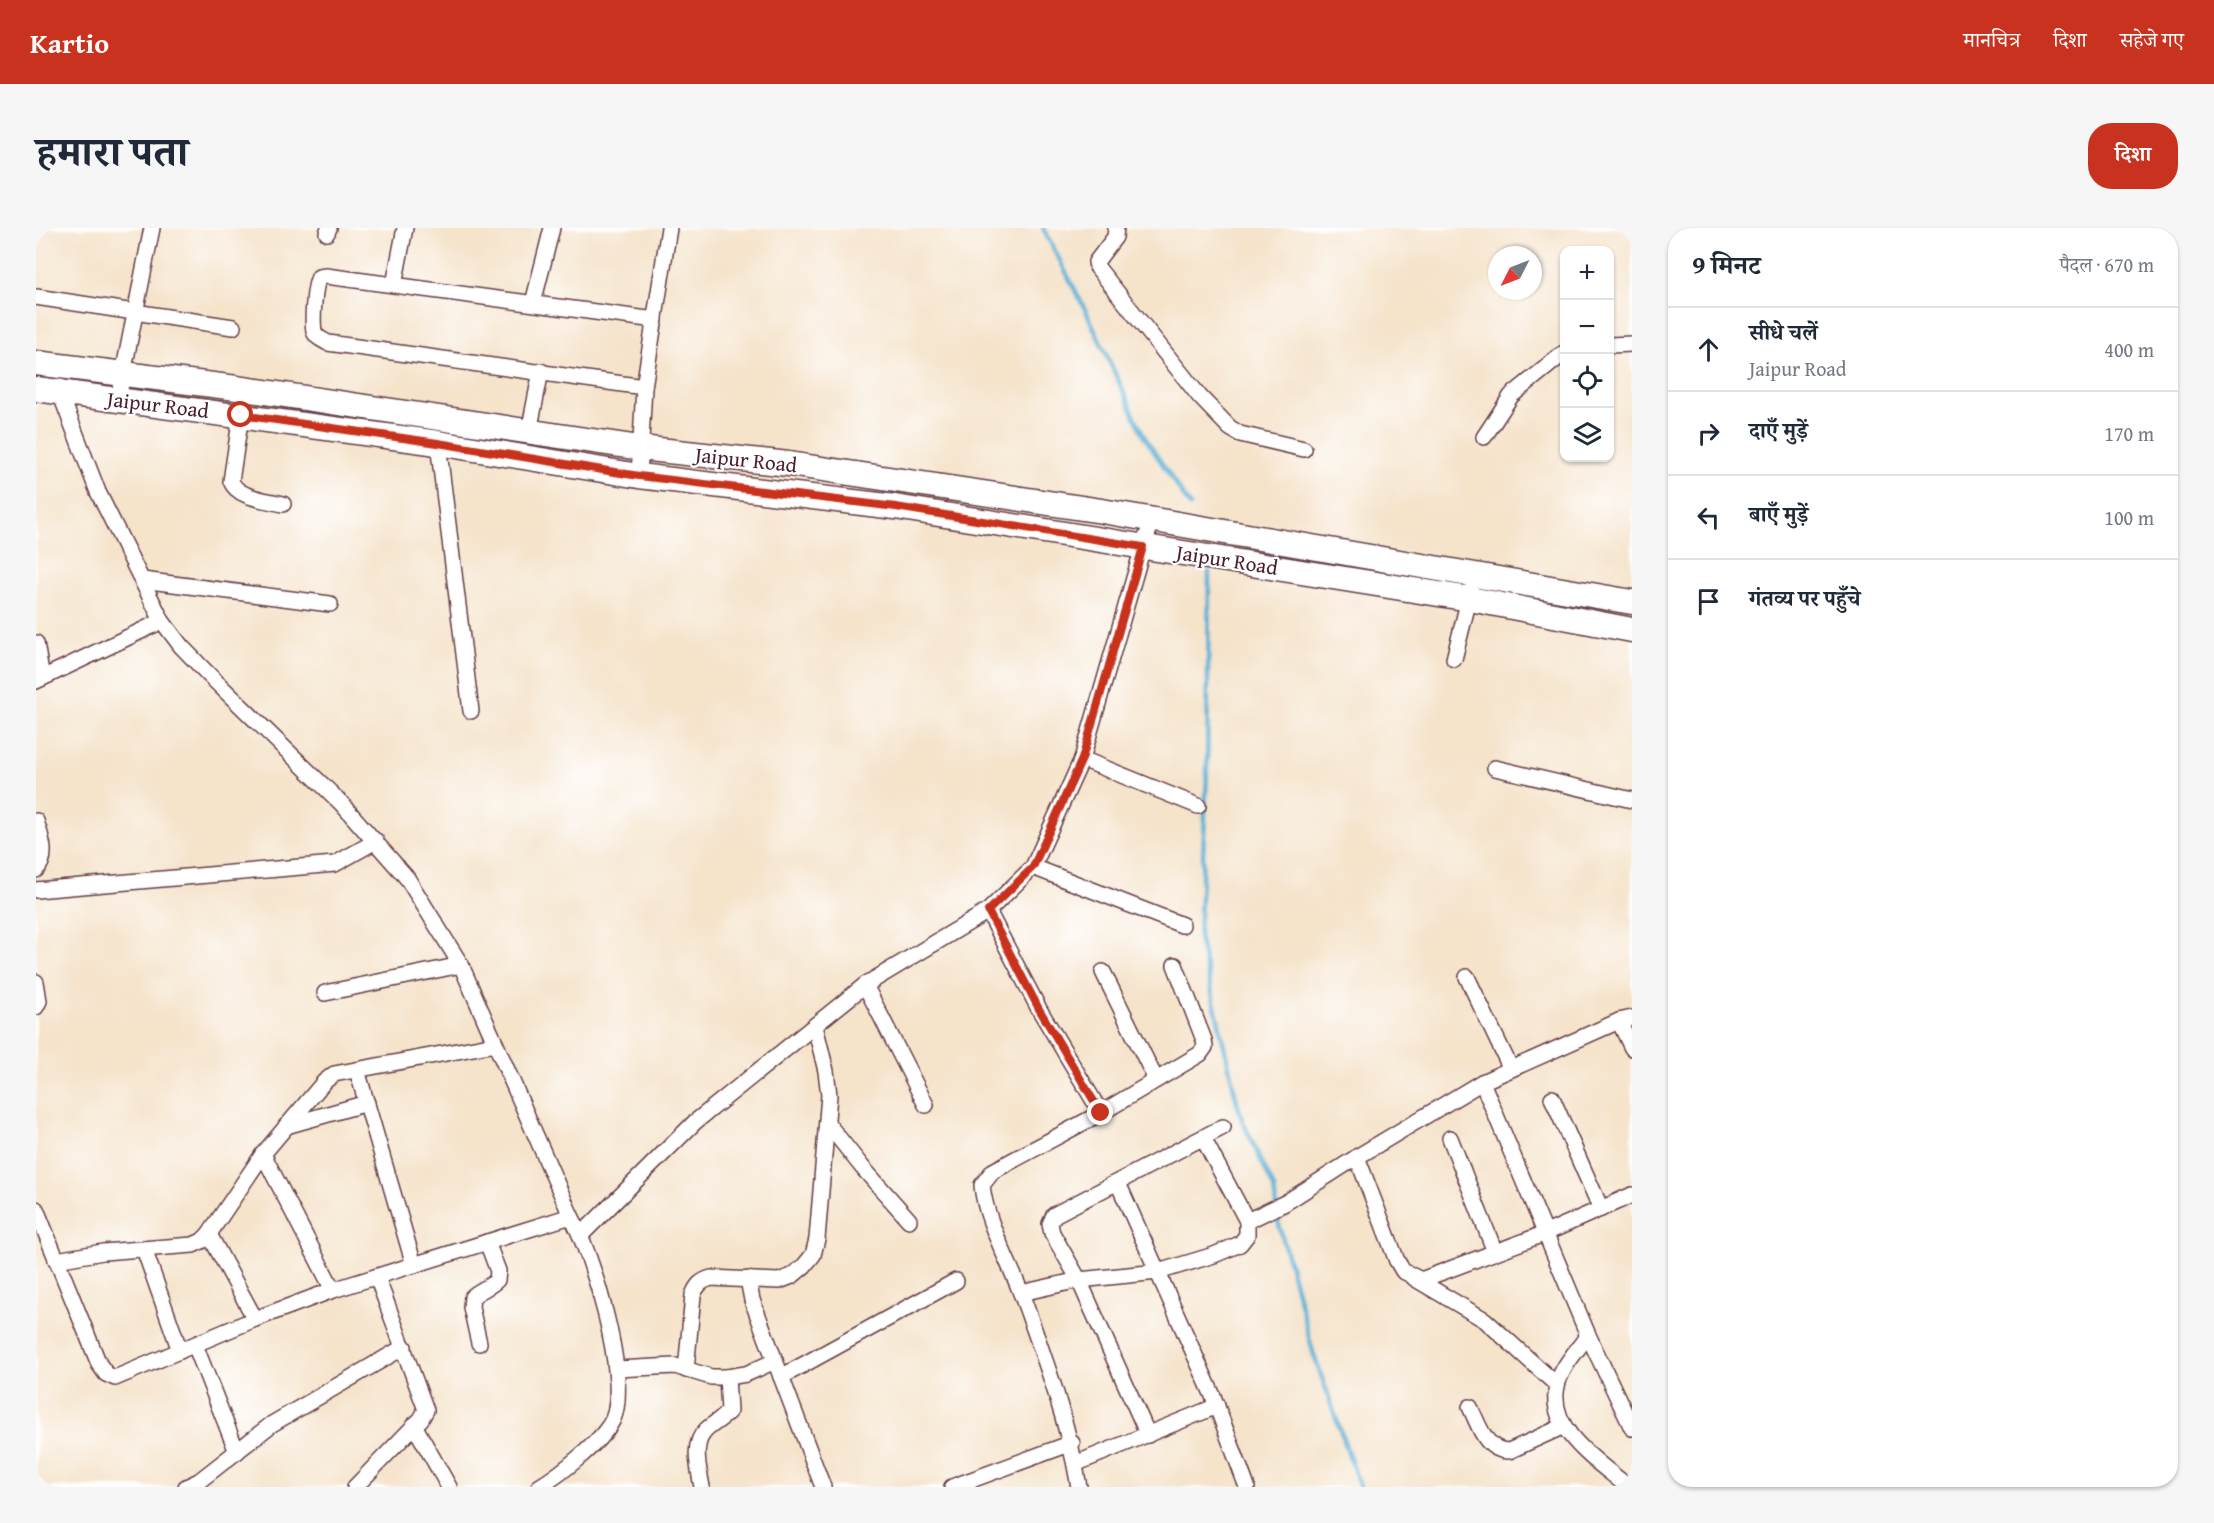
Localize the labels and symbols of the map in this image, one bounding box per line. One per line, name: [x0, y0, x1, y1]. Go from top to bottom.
north arrow: [1488, 246, 1542, 300]
street label: Jaipur Road: [102, 383, 212, 426]
route start: [227, 401, 253, 427]
street label: Jaipur Road: [691, 438, 799, 480]
street label: Jaipur Road: [1171, 536, 1281, 583]
route end: [1087, 1099, 1113, 1125]

